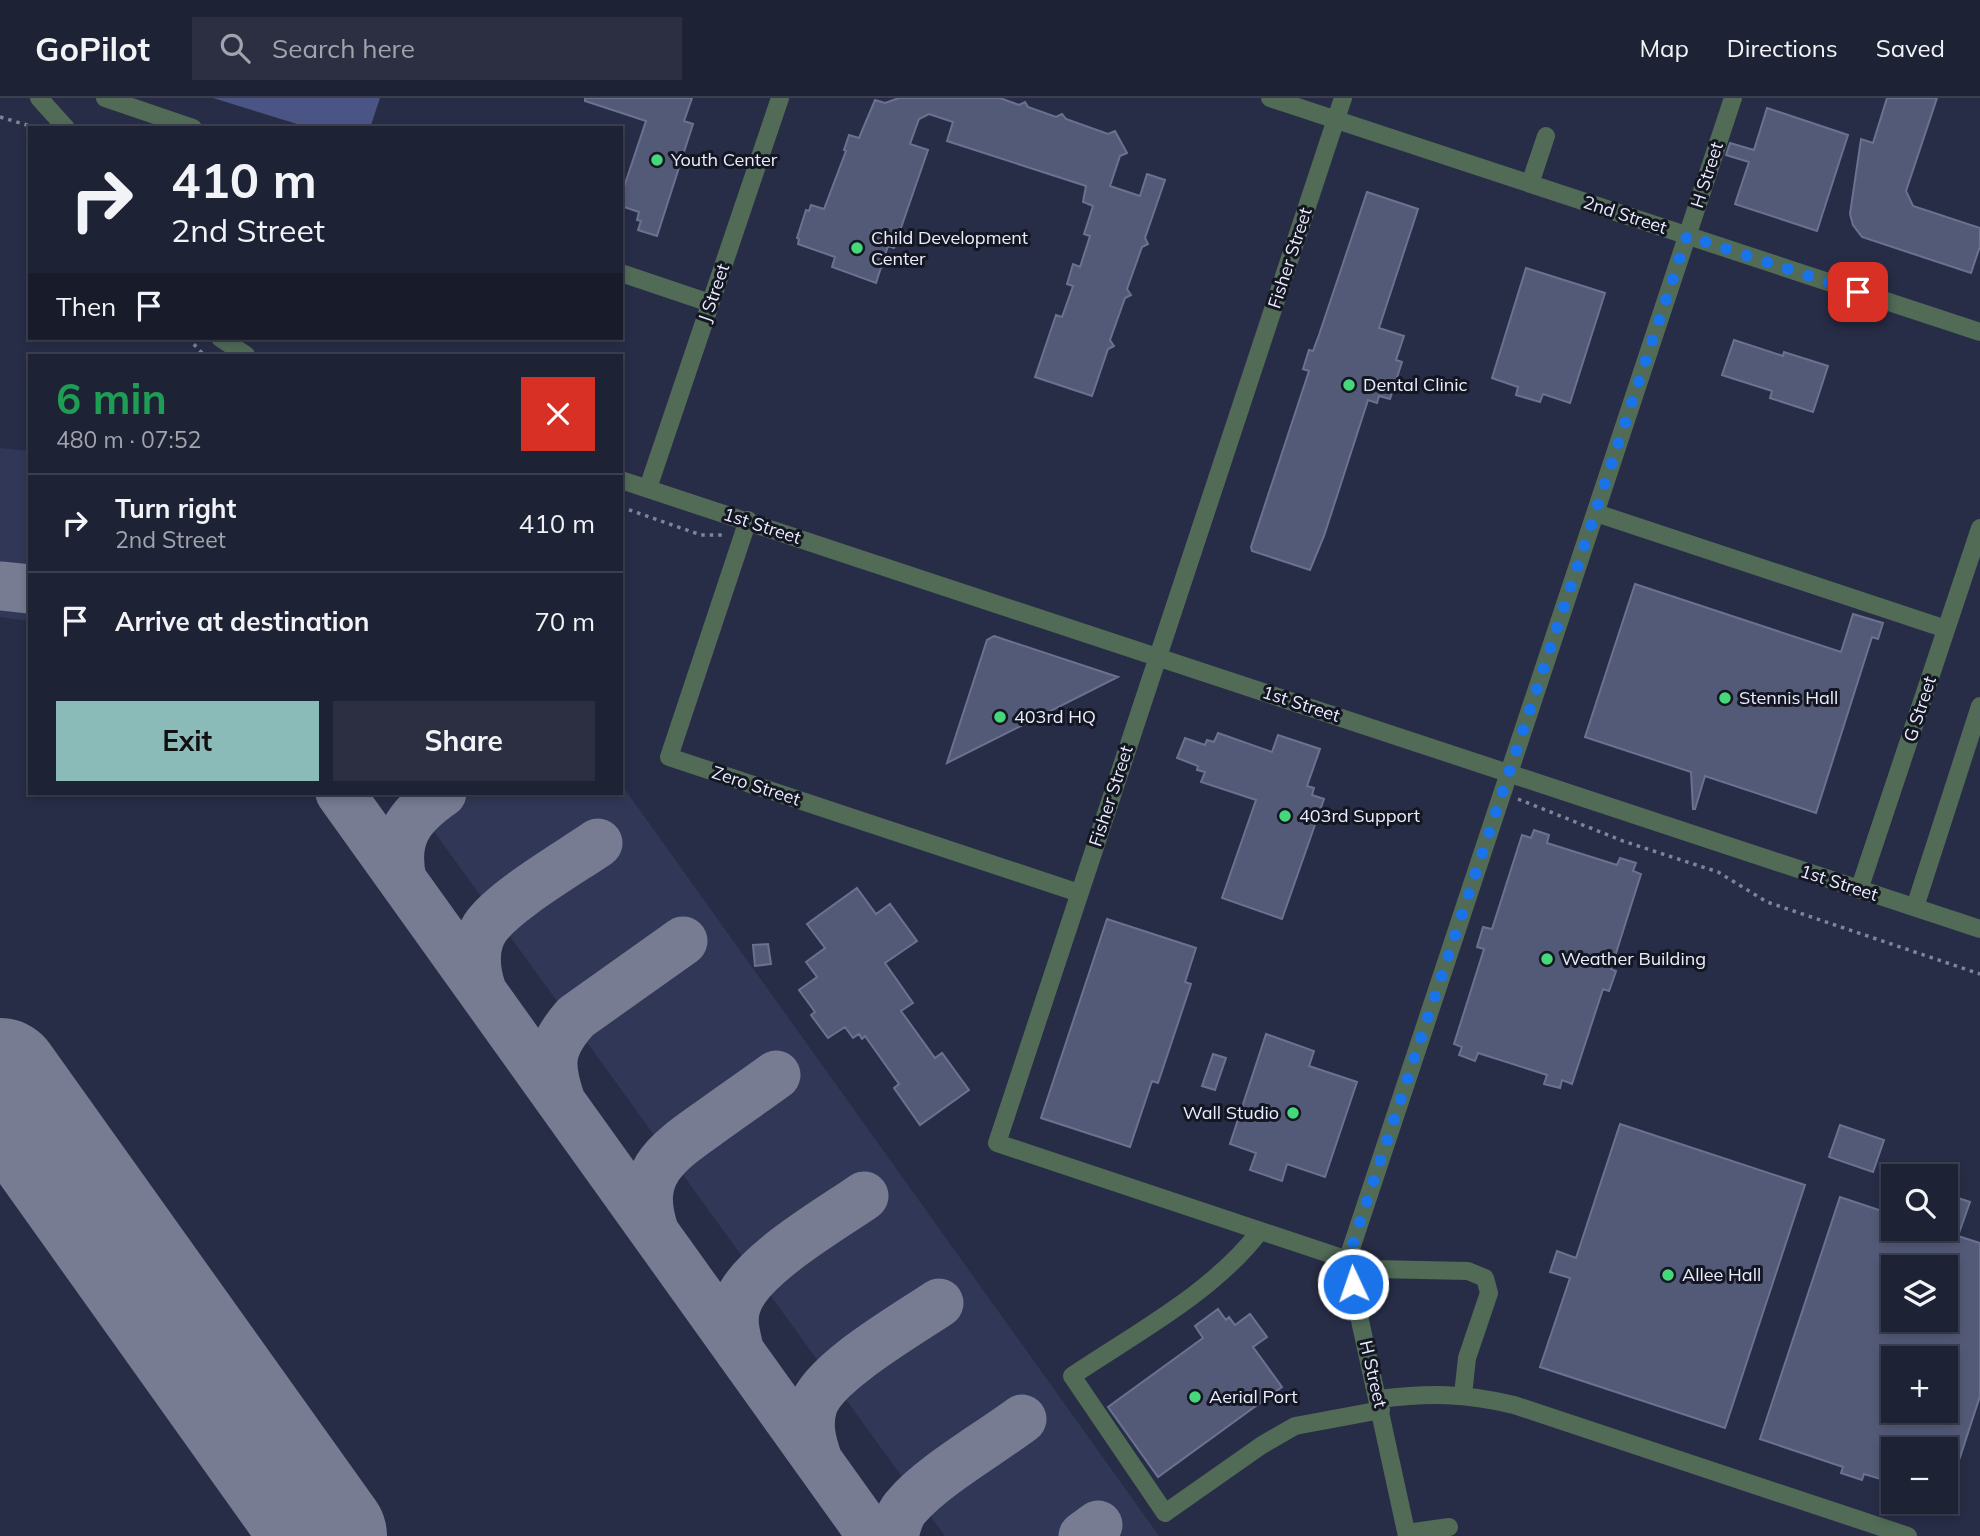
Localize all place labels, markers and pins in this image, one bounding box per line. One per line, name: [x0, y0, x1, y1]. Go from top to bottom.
place label: Youth Center: [670, 148, 778, 171]
marker: Youth Center: [649, 152, 665, 168]
place label: Child Development Center: [871, 226, 1028, 270]
marker: Child Development Center: [849, 240, 865, 256]
pin: [1828, 262, 1888, 322]
place label: Dental Clinic: [1363, 373, 1468, 396]
marker: Dental Clinic: [1341, 377, 1357, 393]
place label: Stennis Hall: [1739, 686, 1838, 709]
marker: Stennis Hall: [1717, 690, 1733, 706]
place label: 403rd HQ: [1014, 705, 1096, 728]
marker: 403rd HQ: [992, 709, 1008, 725]
place label: 403rd Support: [1299, 804, 1420, 827]
marker: 403rd Support: [1277, 808, 1293, 824]
place label: Weather Building: [1561, 947, 1706, 970]
marker: Weather Building: [1539, 951, 1555, 967]
place label: Wall Studio: [1183, 1101, 1279, 1124]
marker: Wall Studio: [1285, 1105, 1301, 1121]
place label: Allee Hall: [1682, 1263, 1761, 1286]
marker: Allee Hall: [1660, 1267, 1676, 1283]
place label: Aerial Port: [1209, 1385, 1297, 1408]
marker: Aerial Port: [1187, 1389, 1203, 1405]

